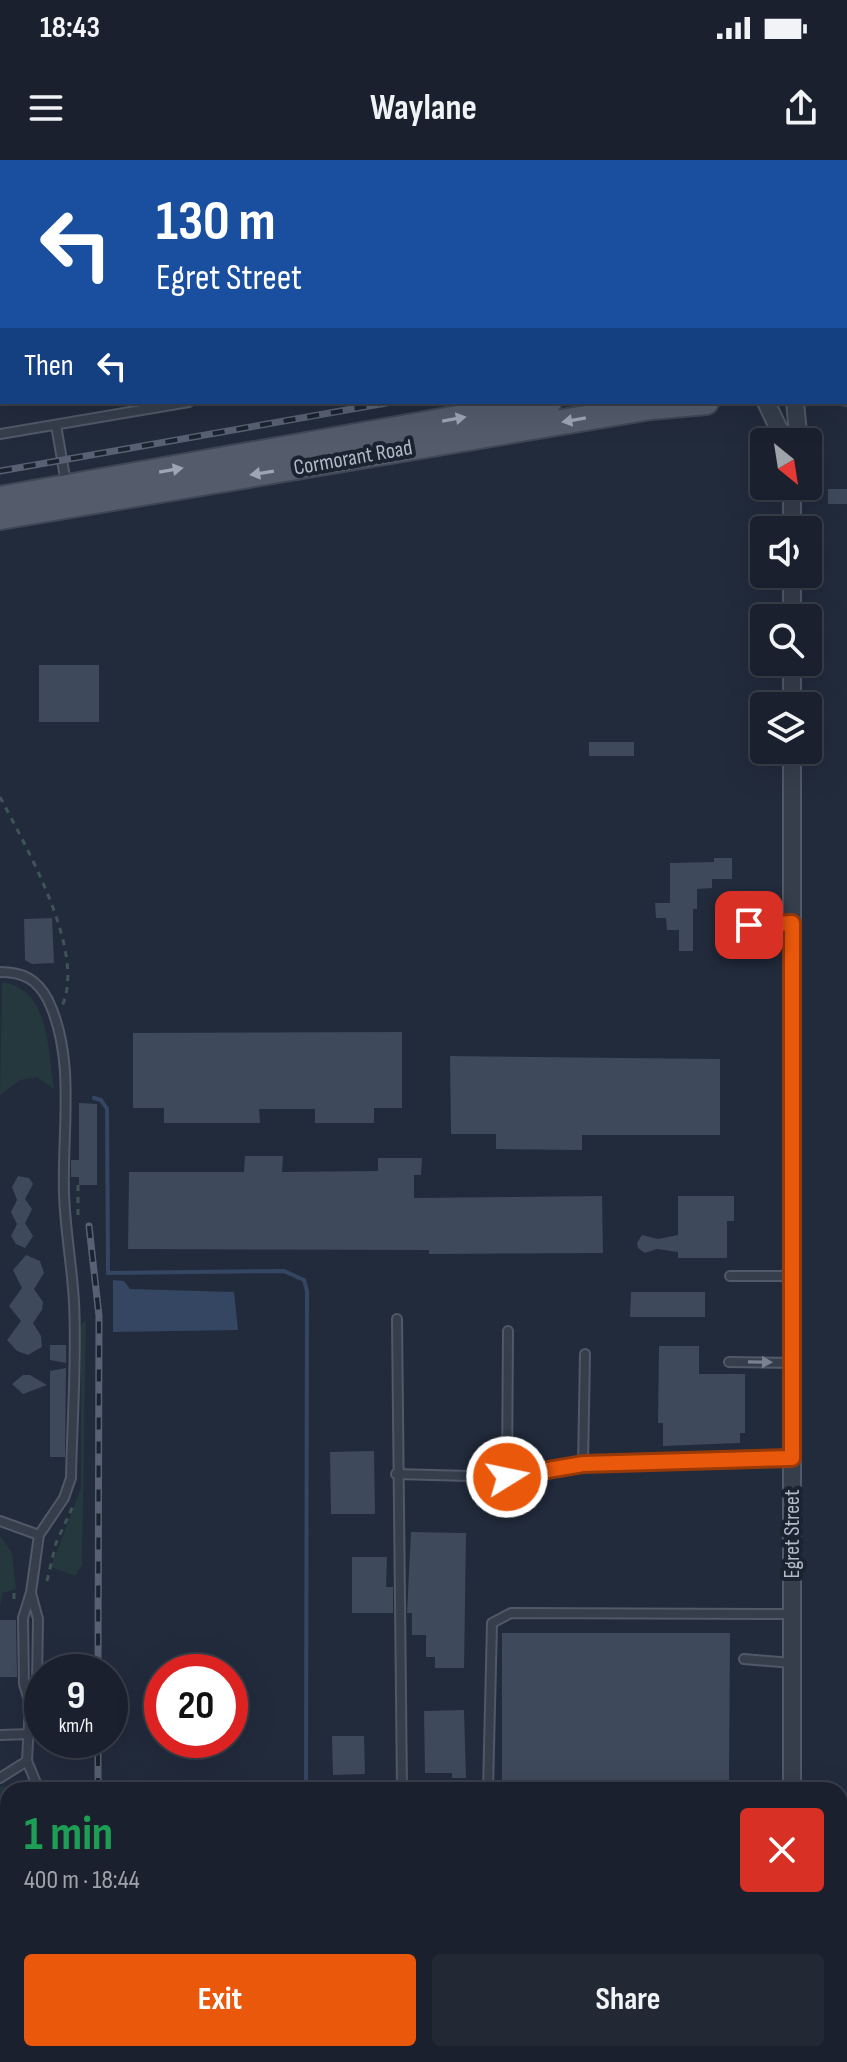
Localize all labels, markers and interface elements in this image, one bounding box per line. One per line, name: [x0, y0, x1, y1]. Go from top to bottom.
text: 18:43: [40, 10, 100, 46]
icon: menu: [24, 86, 68, 130]
icon: share: [779, 86, 823, 130]
text: Waylane: [370, 87, 477, 130]
text: 130 m: [156, 189, 276, 256]
icon: left: [24, 192, 128, 296]
text: Egret Street: [156, 257, 302, 300]
icon: left: [90, 344, 134, 388]
text: Then: [24, 348, 74, 384]
one-way arrow: [442, 412, 467, 424]
one-way arrow: [561, 415, 586, 427]
north arrow: [750, 428, 822, 500]
map controls: [750, 428, 822, 764]
street label: Cormorant Road: [292, 434, 414, 482]
one-way arrow: [158, 463, 183, 475]
one-way arrow: [249, 467, 274, 480]
button: sound: [750, 516, 822, 588]
button: search: [750, 604, 822, 676]
button: layers: [750, 692, 822, 764]
pin: [715, 891, 783, 959]
icon: arrive: [727, 903, 771, 947]
one-way arrow: [748, 1356, 773, 1368]
position arrow: [465, 1435, 549, 1519]
street label: Egret Street: [779, 1489, 806, 1579]
speed limit sign: 20: [144, 1654, 248, 1758]
text: 9: [67, 1672, 85, 1720]
text: km/h: [59, 1714, 93, 1738]
text: 1 min: [24, 1806, 113, 1863]
button: close: [740, 1808, 824, 1892]
text: 400 m · 18:44: [24, 1865, 140, 1896]
button: Exit: [24, 1954, 416, 2046]
button: Share: [432, 1954, 824, 2046]

